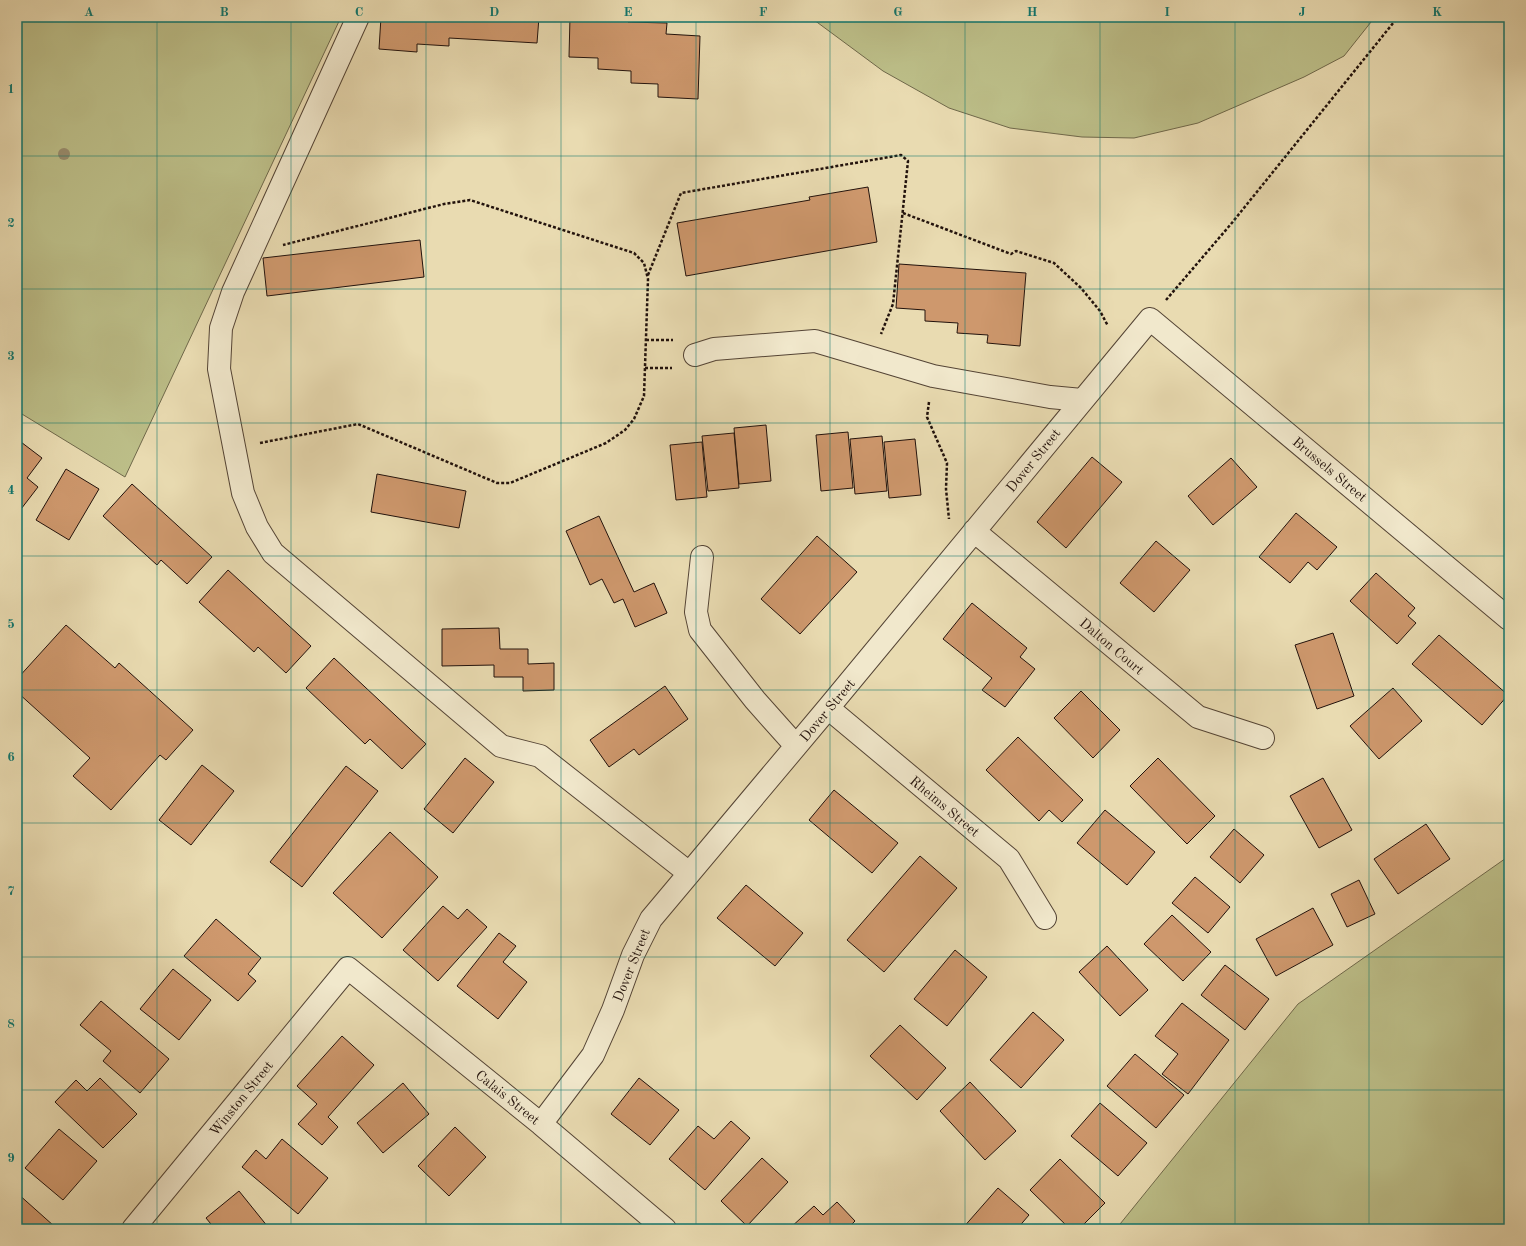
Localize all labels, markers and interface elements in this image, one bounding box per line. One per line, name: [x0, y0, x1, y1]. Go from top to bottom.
text: A: [84, 6, 94, 19]
text: B: [219, 6, 229, 19]
text: C: [355, 6, 363, 19]
text: D: [489, 6, 499, 19]
text: E: [624, 6, 633, 19]
text: F: [759, 6, 768, 19]
text: G: [893, 6, 903, 19]
text: H: [1027, 6, 1038, 19]
text: I: [1164, 6, 1170, 19]
text: J: [1298, 6, 1306, 19]
text: K: [1432, 6, 1442, 19]
text: 1: [7, 83, 15, 96]
text: 2: [7, 217, 15, 230]
text: 3: [7, 350, 15, 363]
street label: Dover Street: [1004, 426, 1064, 495]
street label: Brussels Street: [1289, 435, 1369, 505]
text: 4: [7, 484, 15, 497]
street label: Dalton Court: [1076, 616, 1146, 678]
text: 5: [7, 618, 15, 631]
street label: Dover Street: [798, 676, 858, 745]
text: 6: [7, 751, 15, 764]
street label: Rheims Street: [907, 774, 982, 840]
text: 7: [7, 885, 15, 898]
street label: Dover Street: [611, 927, 653, 1004]
text: 8: [7, 1018, 15, 1031]
street label: Winston Street: [207, 1058, 276, 1139]
street label: Calais Street: [473, 1068, 542, 1128]
text: 9: [7, 1152, 15, 1165]

